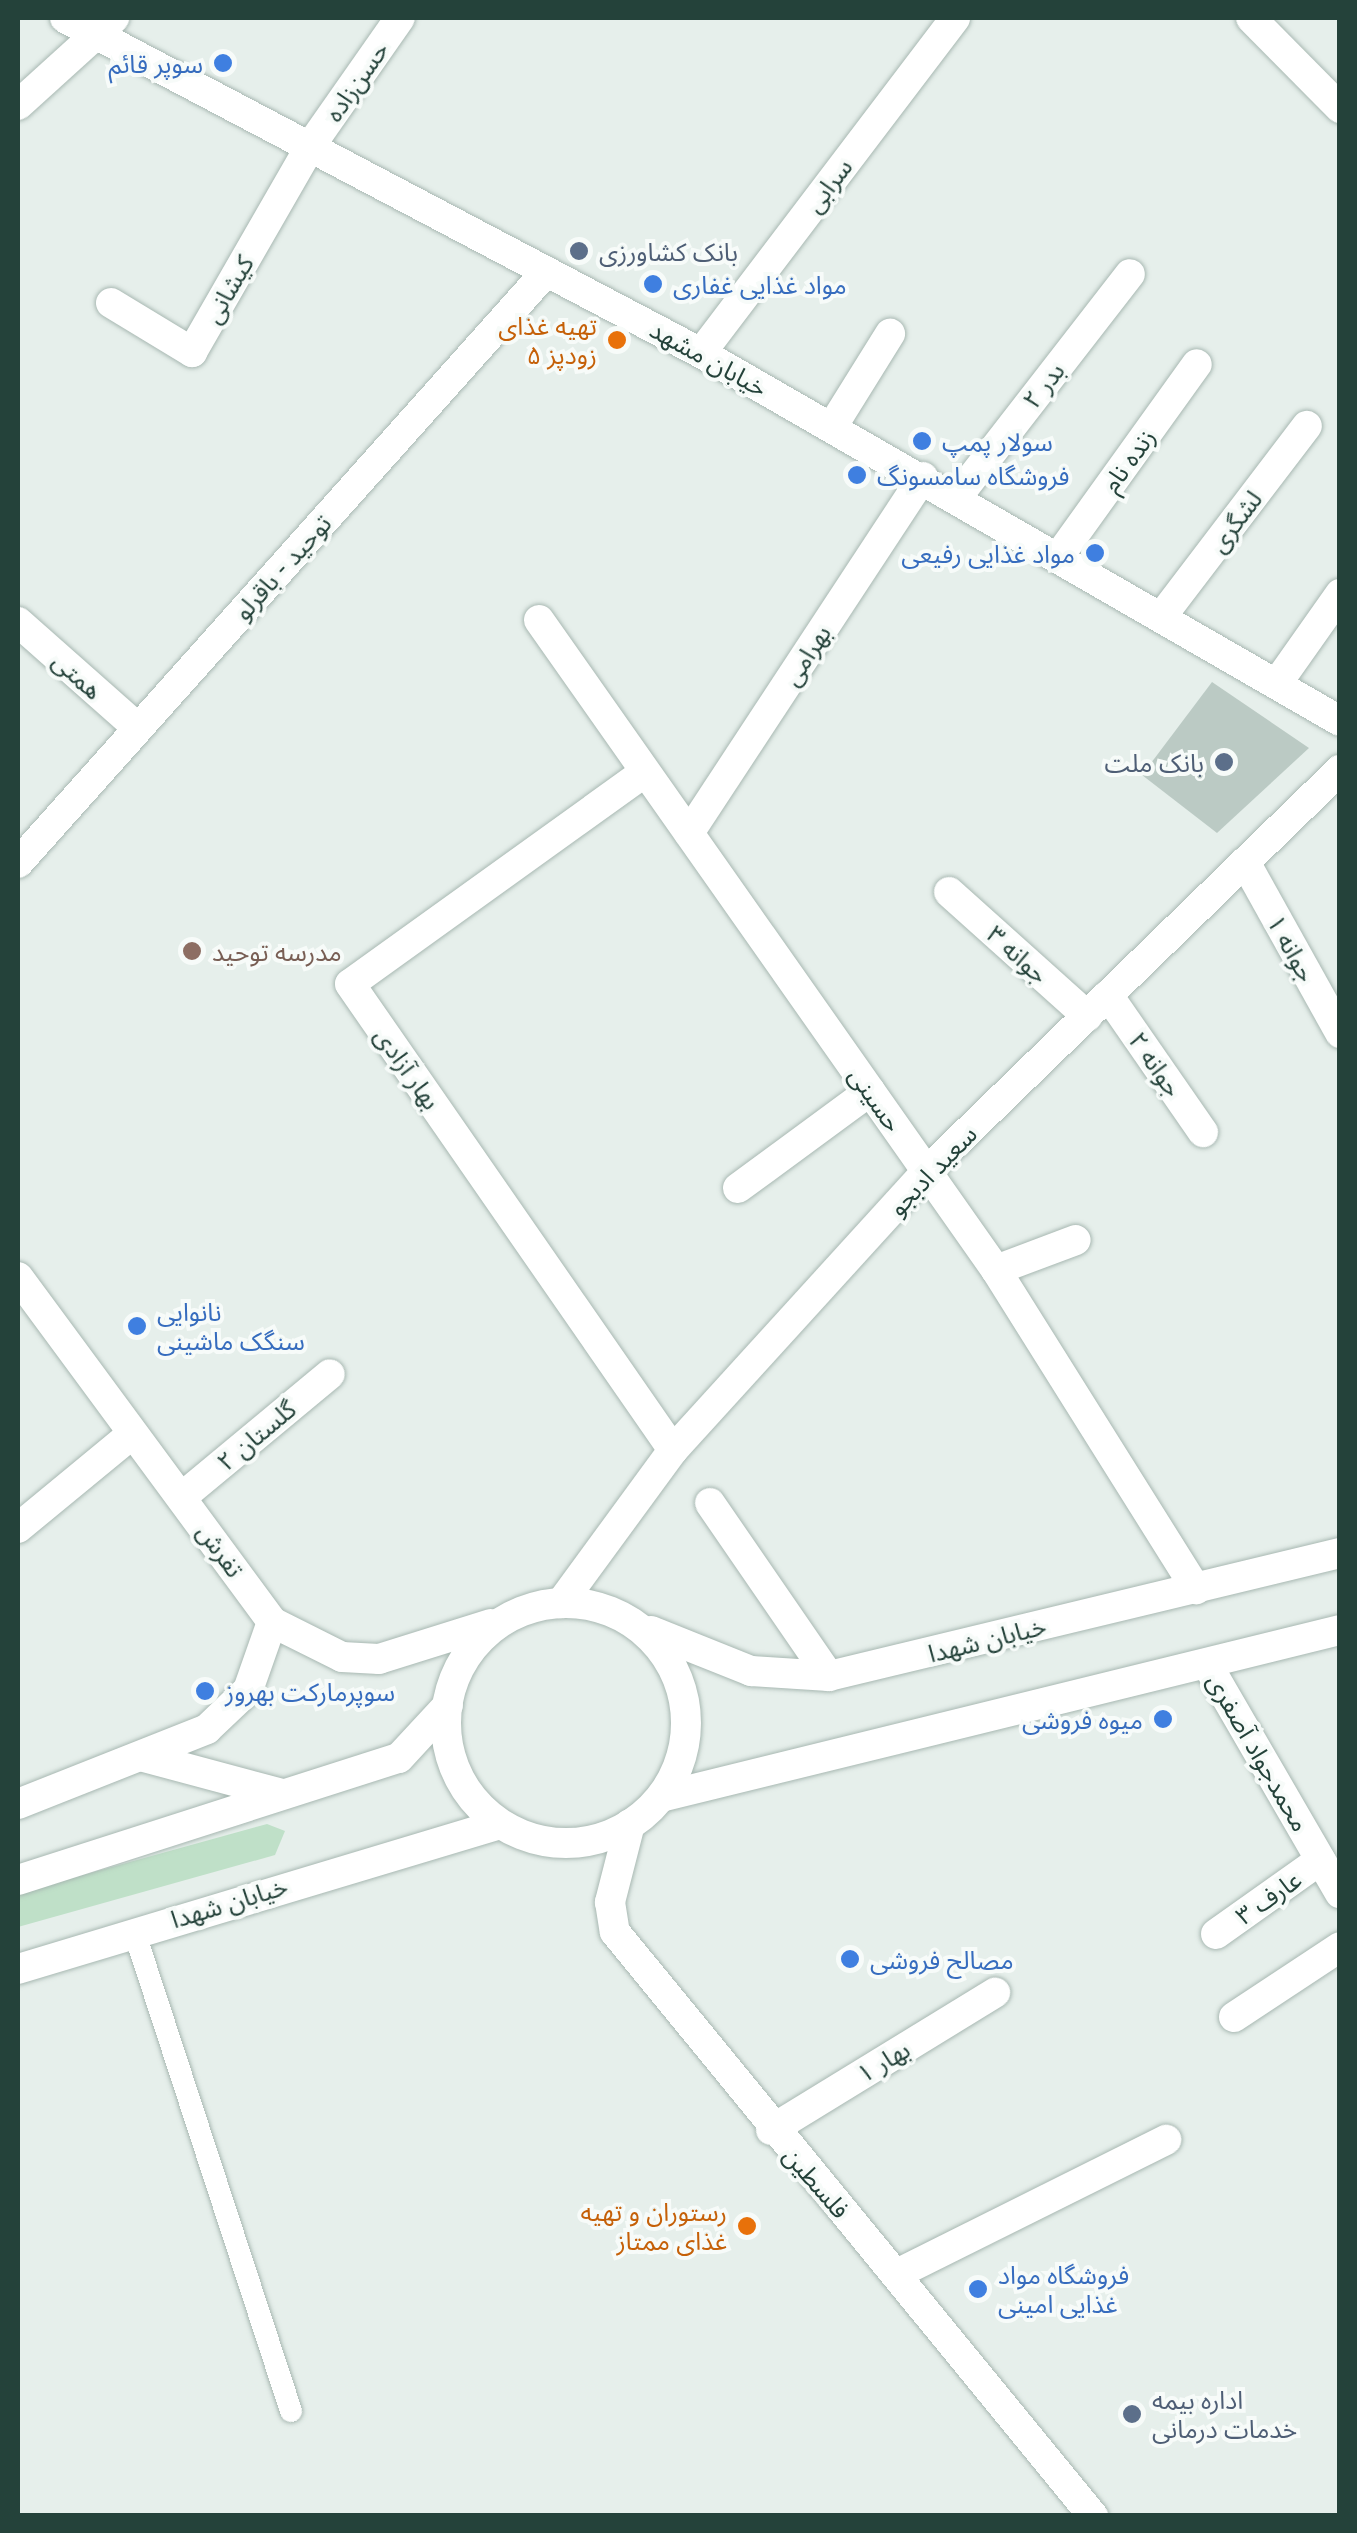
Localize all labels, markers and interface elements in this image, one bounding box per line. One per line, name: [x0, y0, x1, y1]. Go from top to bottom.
street label: حسن‌زاده: [318, 35, 394, 127]
place label: سوپر قائم: [109, 48, 203, 78]
marker: سوپر قائم: [212, 52, 234, 74]
street label: سرابی: [798, 152, 858, 218]
place label: بانک کشاورزی: [599, 236, 738, 266]
marker: بانک کشاورزی: [568, 240, 590, 262]
street label: کیشانی: [197, 250, 259, 328]
place label: مواد غذایی غفاری: [673, 269, 847, 299]
marker: مواد غذایی غفاری: [642, 273, 664, 295]
place label: تهیه غذای زودپز ۵: [498, 311, 597, 370]
street label: خیابان مشهد: [645, 314, 773, 402]
marker: تهیه غذای زودپز ۵: [606, 329, 628, 351]
street label: بدر ۲: [1016, 356, 1070, 414]
street label: زنده نام: [1095, 422, 1161, 498]
place label: سولار پمپ: [942, 426, 1053, 456]
marker: سولار پمپ: [911, 430, 933, 452]
place label: فروشگاه سامسونگ: [877, 460, 1069, 490]
marker: فروشگاه سامسونگ: [846, 464, 868, 486]
street label: لشگری: [1202, 484, 1268, 558]
street label: توحید - باقرلو: [227, 508, 337, 626]
place label: مواد غذایی رفیعی: [901, 538, 1075, 568]
marker: مواد غذایی رفیعی: [1084, 542, 1106, 564]
street label: بهرامی: [775, 619, 837, 691]
street label: همتی: [47, 645, 109, 705]
place label: بانک ملت: [1105, 747, 1204, 777]
marker: بانک ملت: [1213, 751, 1235, 773]
street label: جوانه ۱: [1261, 909, 1323, 987]
street label: جوانه ۳: [981, 919, 1055, 989]
place label: مدرسه توحید: [212, 936, 342, 966]
marker: مدرسه توحید: [181, 940, 203, 962]
street label: بهار آزادی: [369, 1021, 447, 1115]
street label: جوانه ۲: [1123, 1026, 1189, 1102]
street label: حسینی: [843, 1061, 909, 1137]
street label: سعید ادبجو: [882, 1119, 982, 1221]
place label: نانوایی سنگک ماشینی: [157, 1297, 305, 1356]
marker: نانوایی سنگک ماشینی: [126, 1315, 148, 1337]
street label: گلستان ۲: [211, 1393, 301, 1477]
street label: تفرش: [191, 1517, 251, 1583]
street label: خیابان شهدا: [925, 1610, 1049, 1668]
street label: محمدجواد آصفری: [1202, 1668, 1316, 1836]
place label: سوپرمارکت بهروز: [225, 1676, 395, 1706]
marker: سوپرمارکت بهروز: [194, 1680, 216, 1702]
place label: میوه فروشی: [1022, 1704, 1143, 1734]
marker: میوه فروشی: [1152, 1708, 1174, 1730]
street label: عارف ۳: [1229, 1864, 1307, 1930]
street label: خیابان شهدا: [167, 1870, 291, 1934]
place label: مصالح فروشی: [870, 1944, 1013, 1974]
marker: مصالح فروشی: [839, 1948, 861, 1970]
street label: بهار ۱: [851, 2034, 915, 2088]
street label: فلسطین: [778, 2140, 856, 2224]
place label: رستوران و تهیه غذای ممتاز: [581, 2197, 727, 2256]
marker: رستوران و تهیه غذای ممتاز: [736, 2215, 758, 2237]
place label: فروشگاه مواد غذایی امینی: [998, 2260, 1129, 2319]
marker: فروشگاه مواد غذایی امینی: [967, 2278, 989, 2300]
place label: اداره بیمه خدمات درمانی: [1152, 2385, 1297, 2444]
marker: اداره بیمه خدمات درمانی: [1121, 2403, 1143, 2425]

